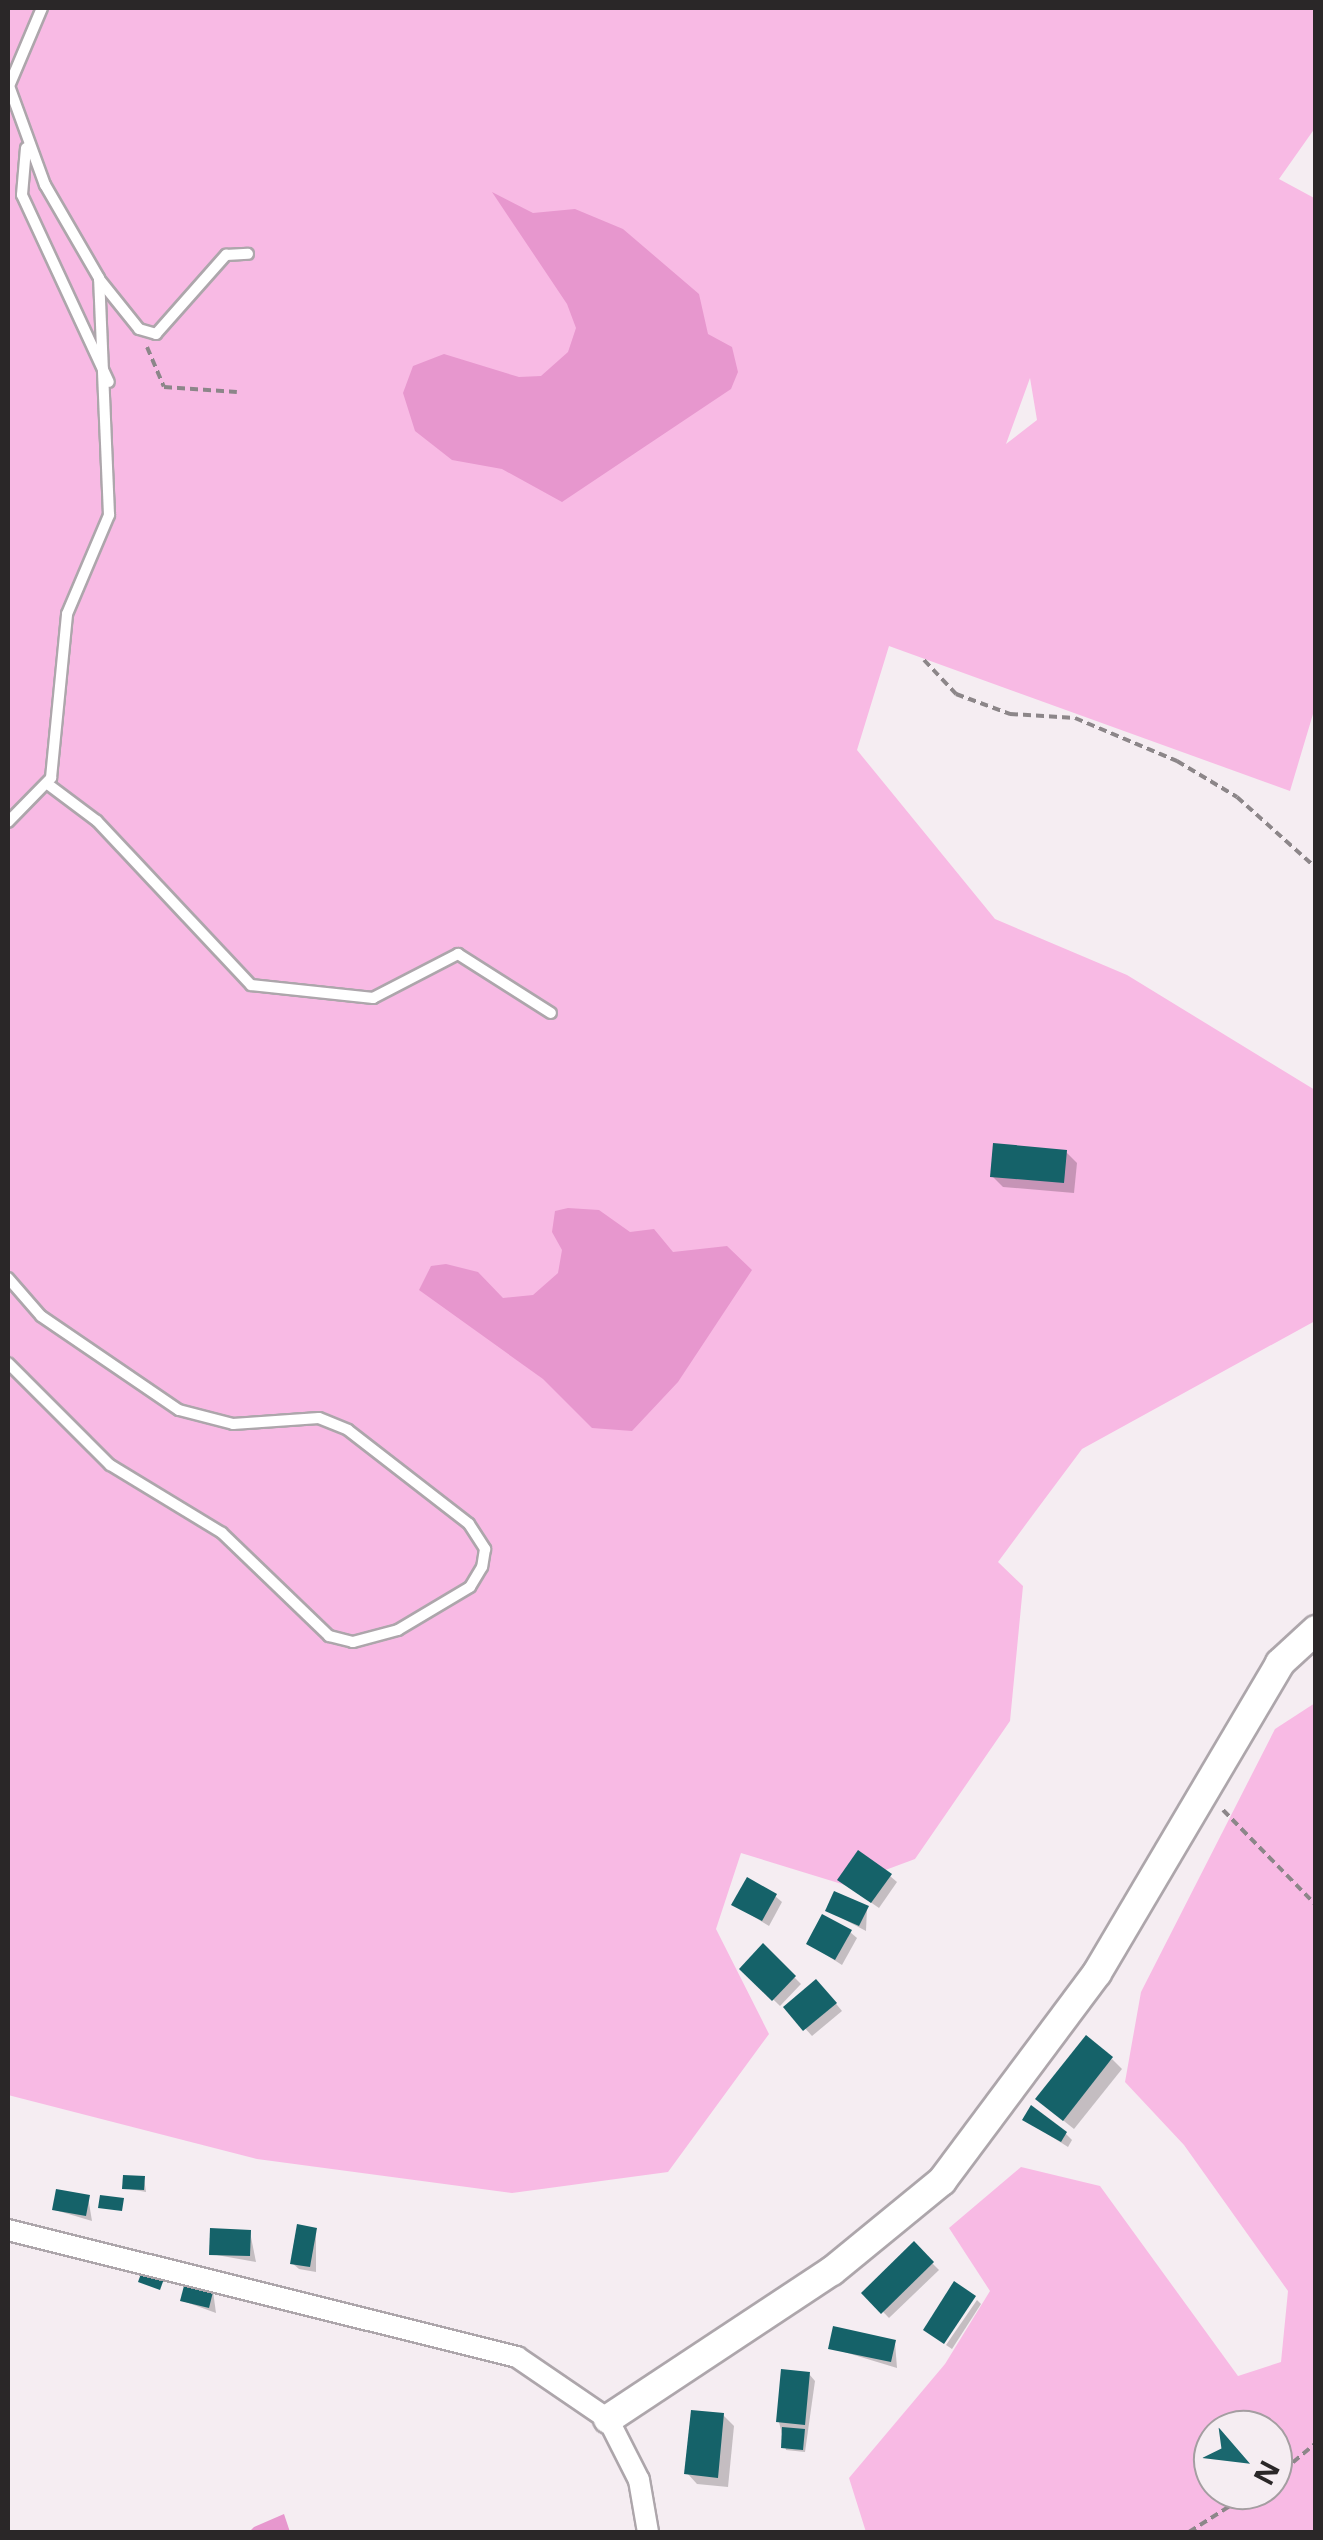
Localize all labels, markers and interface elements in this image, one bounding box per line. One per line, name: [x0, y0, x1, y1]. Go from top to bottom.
north arrow: [1193, 2410, 1293, 2510]
text: N: [1246, 2454, 1290, 2492]

